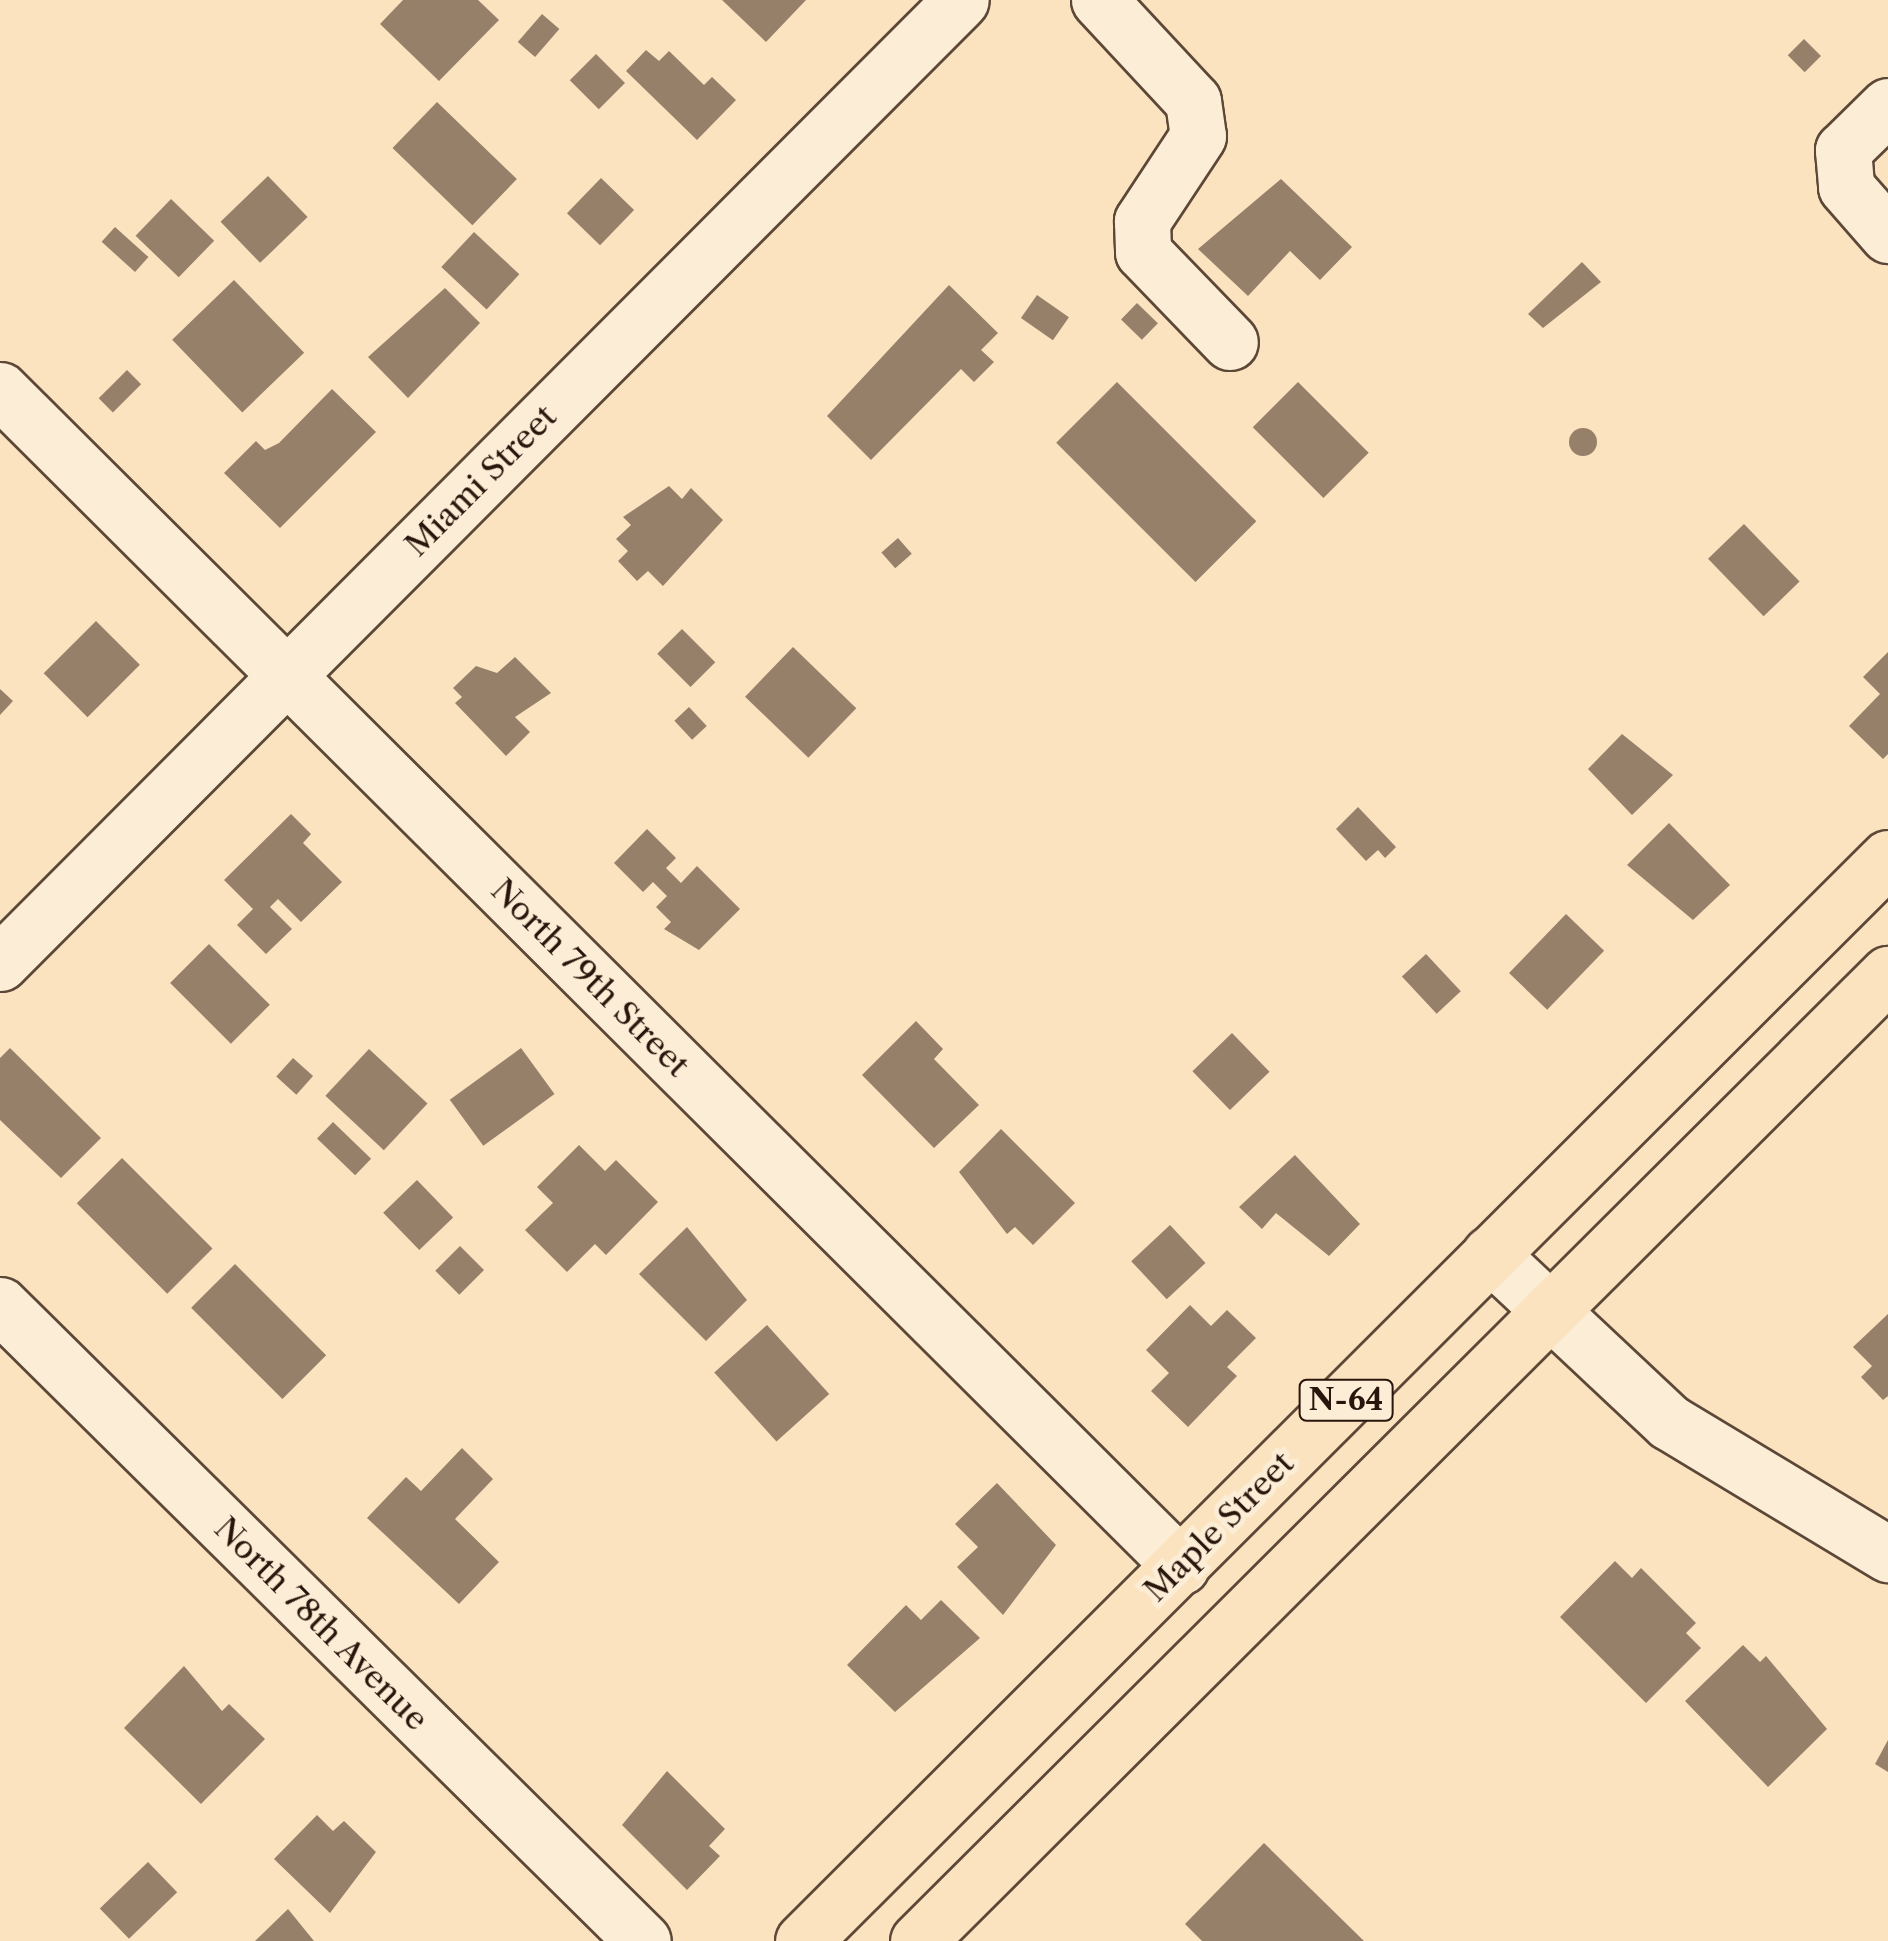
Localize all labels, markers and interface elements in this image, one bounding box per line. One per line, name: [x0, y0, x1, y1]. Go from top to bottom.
street label: Miami Street: [398, 398, 564, 564]
street label: North 79th Street: [483, 871, 697, 1085]
road number: N-64: [1298, 1375, 1394, 1425]
street label: Maple Street: [1136, 1444, 1302, 1610]
street label: North 78th Avenue: [206, 1509, 436, 1739]

